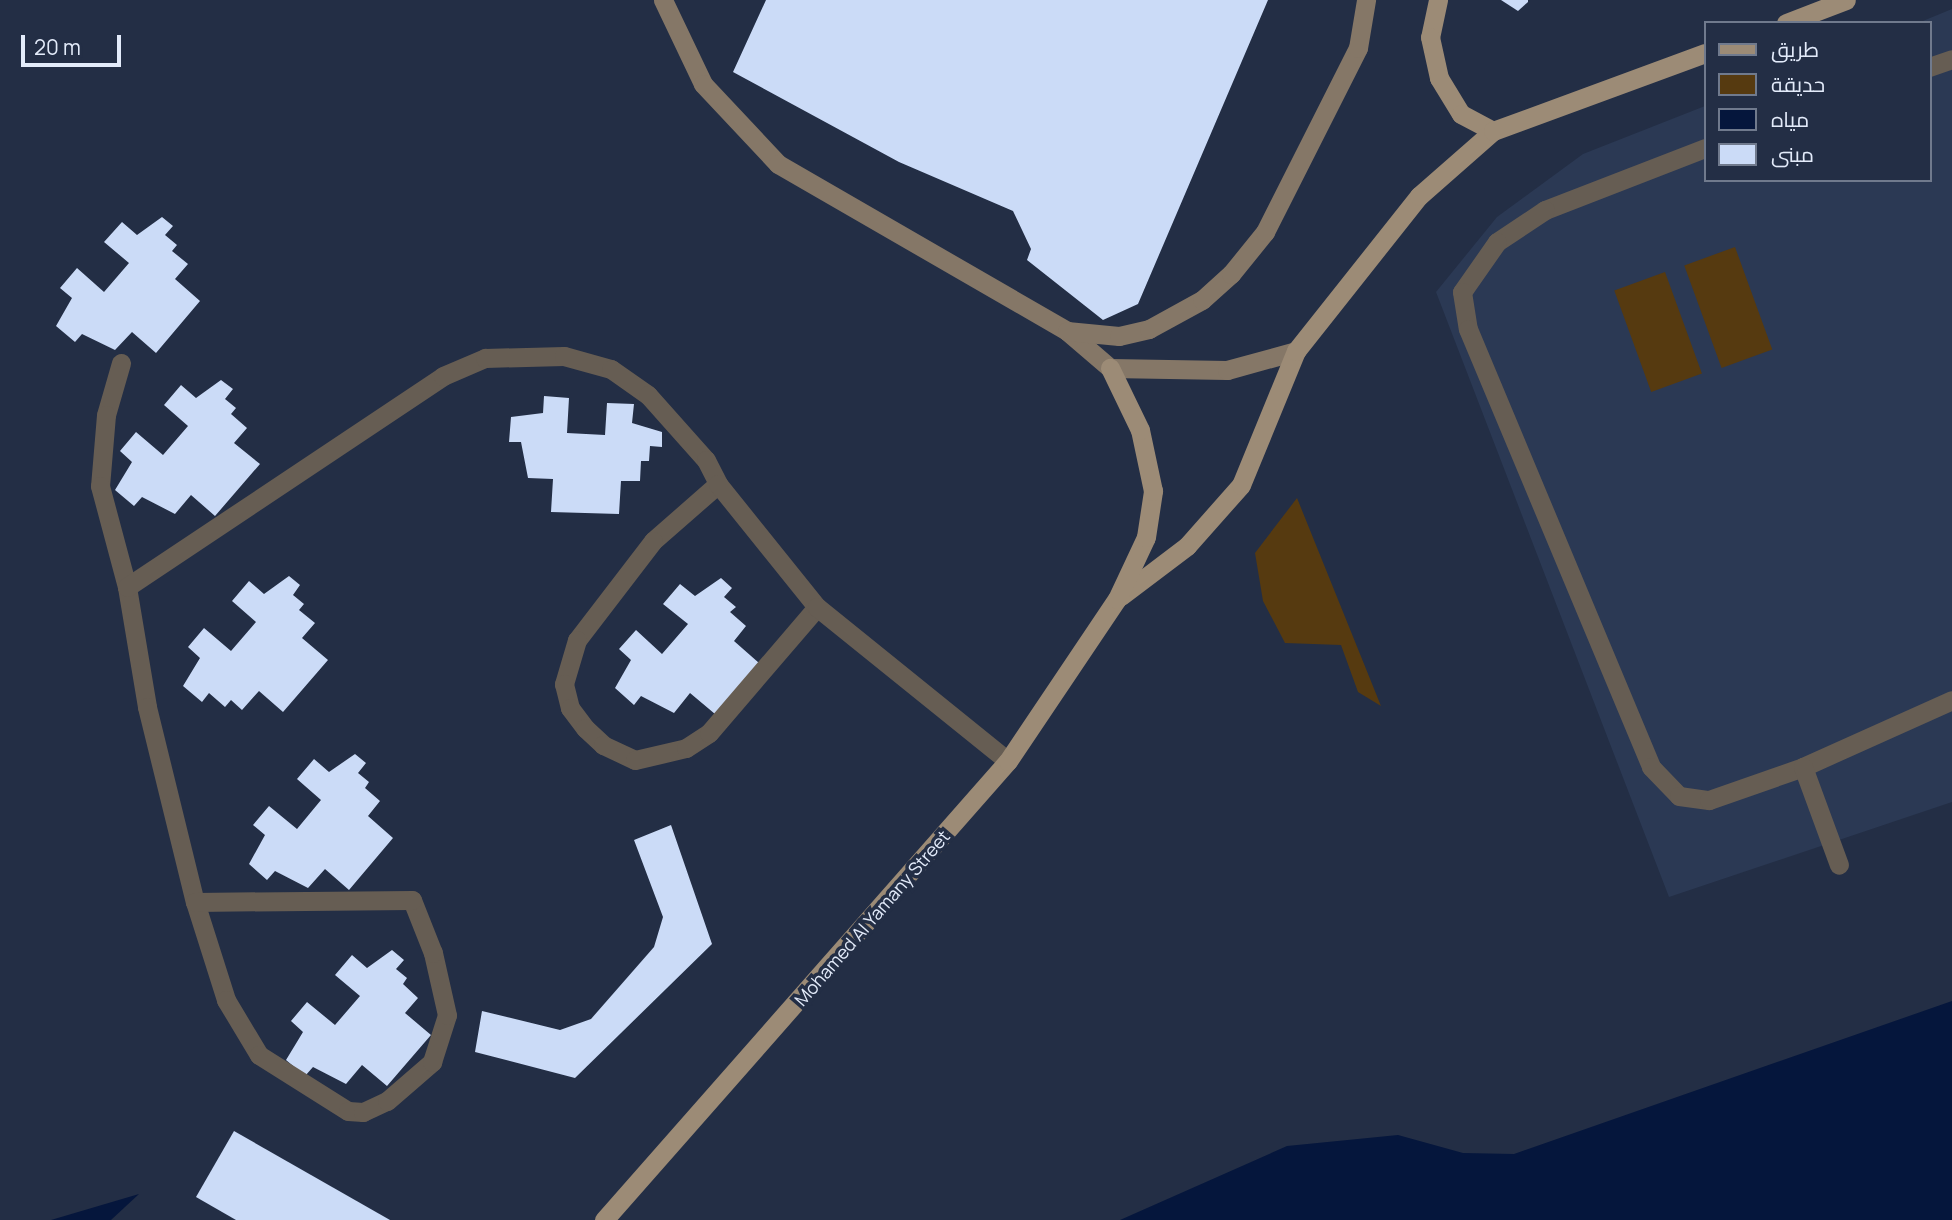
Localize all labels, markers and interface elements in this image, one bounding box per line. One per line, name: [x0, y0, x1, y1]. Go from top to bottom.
scale bar: [24, 21, 124, 65]
legend: [1703, 21, 1931, 182]
text: 20 m: [34, 33, 81, 61]
text: طريق: [1771, 35, 1819, 63]
text: حديقة: [1771, 70, 1825, 98]
text: مياه: [1771, 105, 1809, 133]
text: مبنى: [1771, 140, 1814, 168]
street label: Mohamed Al Yamany Street: [790, 826, 954, 1010]

